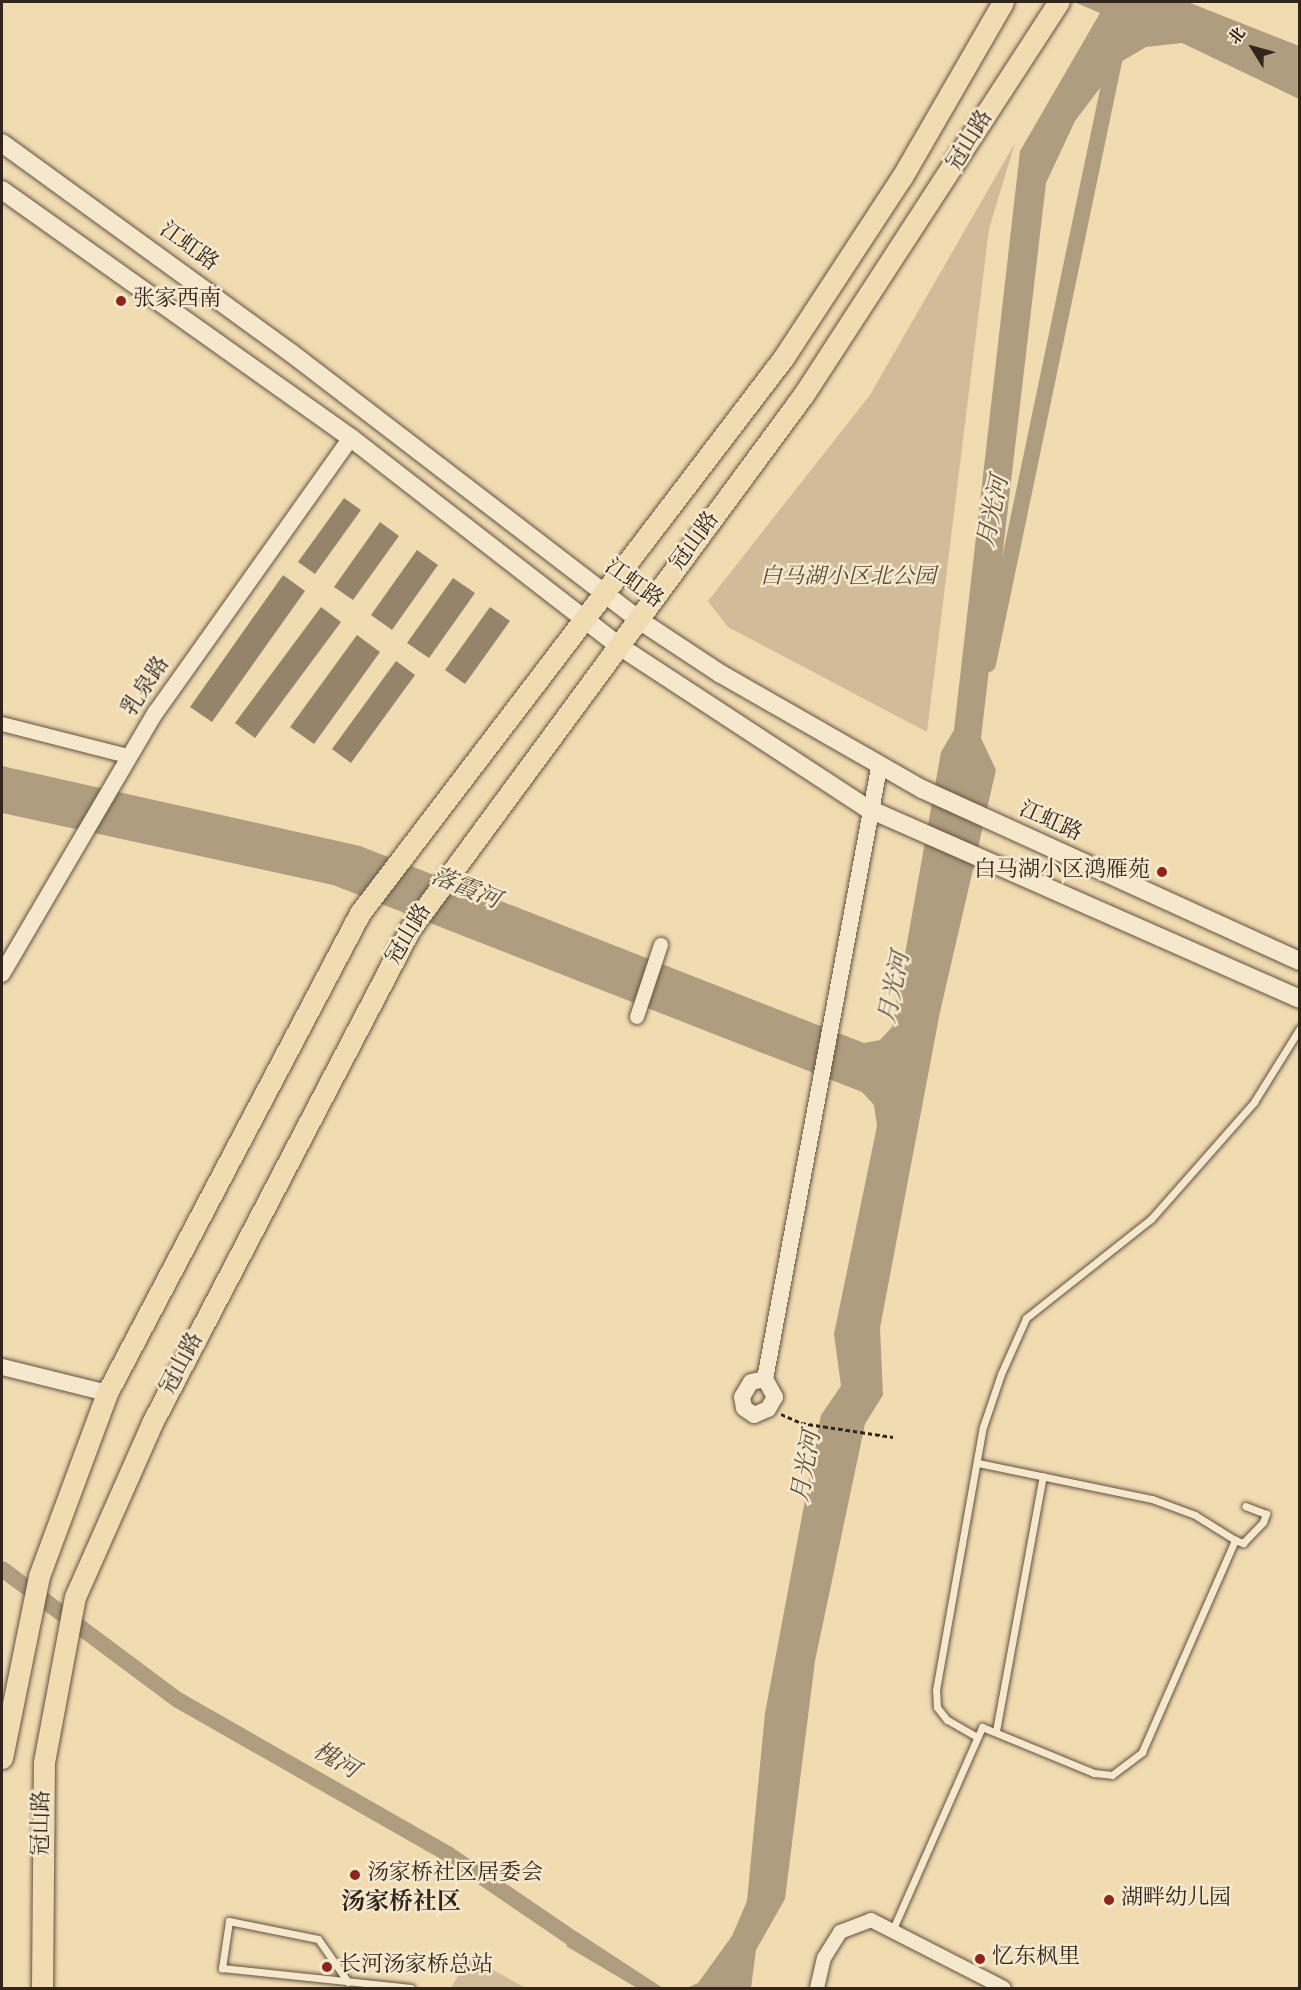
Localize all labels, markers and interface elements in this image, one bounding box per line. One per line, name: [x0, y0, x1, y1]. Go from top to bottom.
north arrow: [1223, 18, 1283, 78]
text: 北: [1224, 24, 1252, 50]
street label: 冠山路: [942, 106, 1000, 176]
street label: 江虹路: [154, 218, 222, 278]
place label: 张家西南: [133, 288, 221, 314]
marker: 张家西南: [114, 294, 128, 308]
water label: 月光河: [973, 474, 1017, 550]
street label: 冠山路: [666, 508, 726, 576]
street label: 江虹路: [599, 555, 667, 615]
park label: 白马湖小区北公园: [760, 566, 936, 592]
street label: 乳泉路: [118, 652, 176, 722]
street label: 江虹路: [1014, 798, 1086, 848]
place label: 白马湖小区鸿雁苑: [974, 859, 1150, 885]
water label: 落霞河: [426, 863, 504, 917]
marker: 白马湖小区鸿雁苑: [1155, 865, 1169, 879]
street label: 冠山路: [382, 900, 438, 970]
water label: 月光河: [874, 950, 918, 1026]
street label: 冠山路: [156, 1329, 210, 1399]
water label: 月光河: [788, 1429, 828, 1505]
water label: 槐河: [307, 1738, 363, 1786]
street label: 冠山路: [29, 1790, 57, 1856]
place label: 汤家桥社区居委会: [367, 1862, 543, 1888]
marker: 汤家桥社区居委会: [348, 1868, 362, 1882]
place label: 湖畔幼儿园: [1121, 1887, 1231, 1913]
district label: 汤家桥社区: [341, 1890, 461, 1918]
marker: 湖畔幼儿园: [1102, 1893, 1116, 1907]
place label: 忆东枫里: [992, 1946, 1080, 1972]
marker: 忆东枫里: [973, 1952, 987, 1966]
place label: 长河汤家桥总站: [339, 1954, 493, 1980]
marker: 长河汤家桥总站: [320, 1960, 334, 1974]

